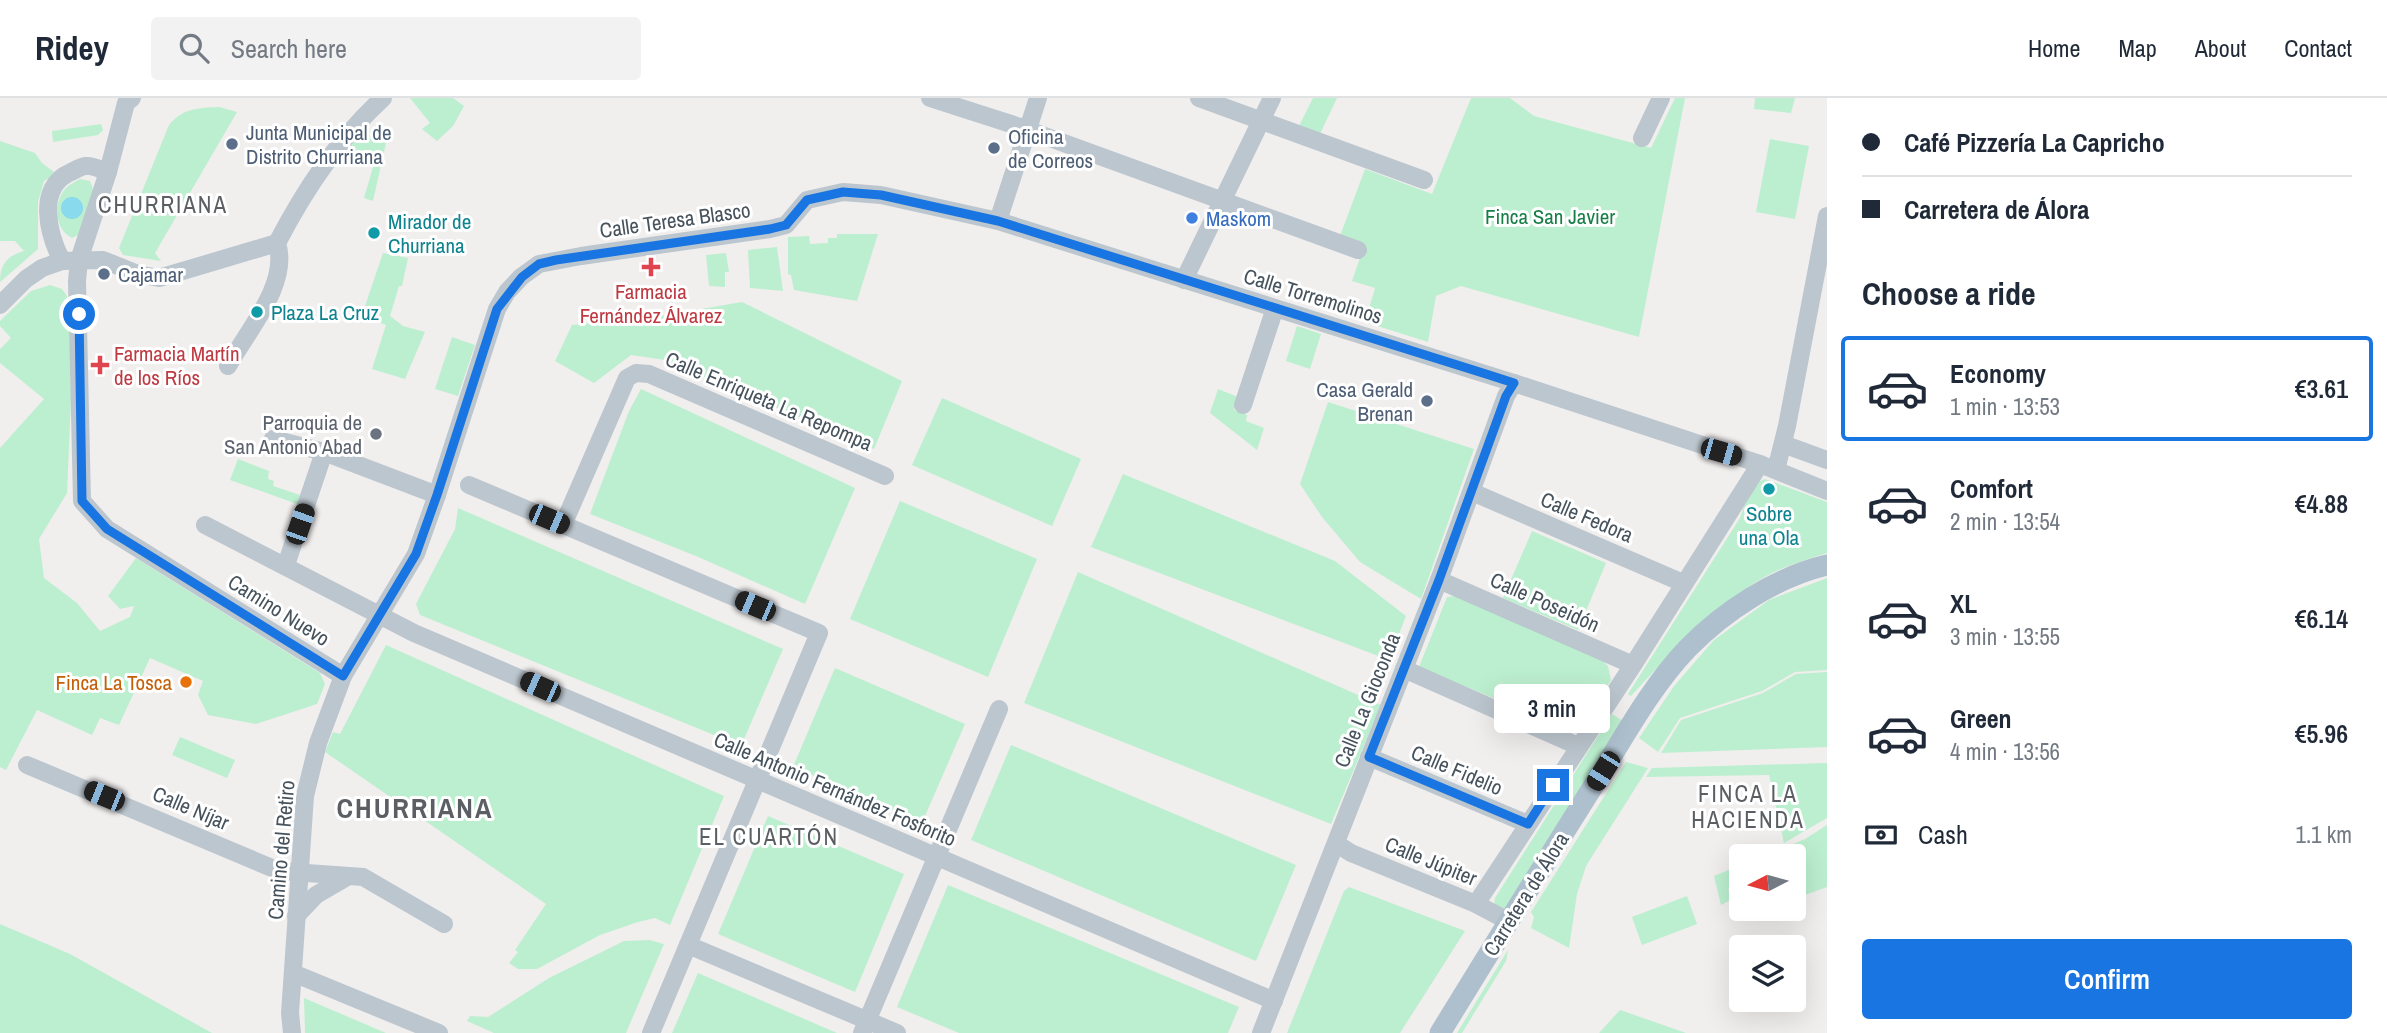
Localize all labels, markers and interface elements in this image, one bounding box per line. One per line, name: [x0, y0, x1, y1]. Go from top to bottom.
search box: [151, 17, 641, 80]
text: Ridey: [35, 26, 109, 70]
icon: search: [175, 29, 213, 67]
text: Search here: [231, 31, 347, 66]
text: Home: [2028, 32, 2080, 64]
text: Map: [2118, 32, 2157, 64]
text: About: [2195, 32, 2246, 64]
text: Contact: [2284, 32, 2352, 64]
place label: Junta Municipal de Distrito Churriana: [246, 118, 392, 171]
place label: Oficina de Correos: [1008, 122, 1093, 175]
text: Café Pizzería La Capricho: [1904, 125, 2165, 160]
marker: Junta Municipal de Distrito Churriana: [224, 136, 240, 152]
marker: Oficina de Correos: [986, 140, 1002, 156]
district label: CHURRIANA: [98, 189, 228, 220]
text: Carretera de Álora: [1904, 192, 2089, 227]
street label: Calle Teresa Blasco: [598, 195, 752, 245]
park label: Finca San Javier: [1485, 202, 1615, 231]
place label: Maskom: [1206, 204, 1271, 233]
place label: Mirador de Churriana: [388, 207, 471, 260]
marker: Maskom: [1184, 210, 1200, 226]
marker: Mirador de Churriana: [366, 225, 382, 241]
marker: Farmacia Fernández Álvarez: [643, 259, 659, 275]
place label: Cajamar: [118, 260, 183, 289]
street label: Calle Torremolinos: [1240, 261, 1386, 331]
marker: Cajamar: [96, 266, 112, 282]
text: Choose a ride: [1862, 272, 2036, 315]
place label: Farmacia Fernández Álvarez: [580, 277, 723, 330]
route start: [63, 298, 95, 330]
place label: Plaza La Cruz: [271, 298, 380, 327]
marker: Plaza La Cruz: [249, 304, 265, 320]
place label: Farmacia Martín de los Ríos: [114, 339, 239, 392]
street label: Calle Enriqueta La Repompa: [661, 344, 877, 458]
text: Economy: [1950, 356, 2046, 391]
marker: Farmacia Martín de los Ríos: [92, 357, 108, 373]
icon: car: [1866, 357, 1929, 420]
text: €3.61: [2295, 371, 2348, 406]
place label: Casa Gerald Brenan: [1316, 375, 1413, 428]
text: 1 min · 13:53: [1950, 391, 2060, 422]
marker: Casa Gerald Brenan: [1419, 393, 1435, 409]
place label: Parroquia de San Antonio Abad: [224, 408, 362, 461]
marker: Parroquia de San Antonio Abad: [368, 426, 384, 442]
car: [1698, 436, 1745, 468]
text: Comfort: [1950, 471, 2033, 506]
icon: car: [1866, 472, 1929, 535]
marker: Sobre una Ola: [1761, 481, 1777, 497]
street label: Calle Fedora: [1536, 485, 1638, 550]
text: €4.88: [2295, 486, 2348, 521]
place label: Sobre una Ola: [1739, 499, 1800, 552]
car: [284, 501, 317, 547]
car: [526, 501, 573, 537]
text: 2 min · 13:54: [1950, 506, 2060, 537]
street label: Calle Poseidón: [1486, 565, 1604, 639]
street label: Camino Nuevo: [223, 567, 335, 653]
text: XL: [1950, 586, 1977, 621]
icon: car: [1866, 587, 1929, 650]
car: [732, 588, 779, 624]
text: €6.14: [2295, 601, 2348, 636]
text: 3 min · 13:55: [1950, 621, 2060, 652]
street label: Calle La Gioconda: [1327, 628, 1407, 772]
place label: Finca La Tosca: [56, 668, 172, 697]
car: [517, 669, 564, 705]
marker: Finca La Tosca: [178, 674, 194, 690]
callout: 3 min: [1495, 684, 1611, 732]
text: 3 min: [1528, 693, 1576, 724]
text: Green: [1950, 701, 2012, 736]
icon: car: [1866, 702, 1929, 765]
text: €5.96: [2295, 716, 2348, 751]
street label: Calle Antonio Fernández Fosforito: [709, 725, 961, 853]
text: 4 min · 13:56: [1950, 736, 2060, 767]
street label: Calle Fidelio: [1407, 738, 1507, 802]
car: [1583, 748, 1624, 794]
route end: [1537, 769, 1569, 801]
car: [81, 778, 128, 814]
district label: FINCA LA HACIENDA: [1691, 778, 1805, 835]
street label: Calle Níjar: [148, 779, 234, 837]
street label: Camino del Retiro: [260, 779, 302, 921]
district label: CHURRIANA: [337, 789, 494, 827]
icon: cash: [1862, 816, 1900, 854]
text: Cash: [1918, 817, 1968, 852]
text: 1.1 km: [2295, 819, 2352, 850]
district label: EL CUARTÓN: [699, 821, 839, 852]
street label: Carretera de Álora: [1476, 826, 1576, 961]
street label: Calle Júpiter: [1381, 829, 1481, 893]
north arrow: [1729, 844, 1806, 920]
map controls: [1729, 844, 1806, 1012]
button: layers: [1729, 935, 1806, 1012]
button: Confirm: [1862, 939, 2352, 1019]

